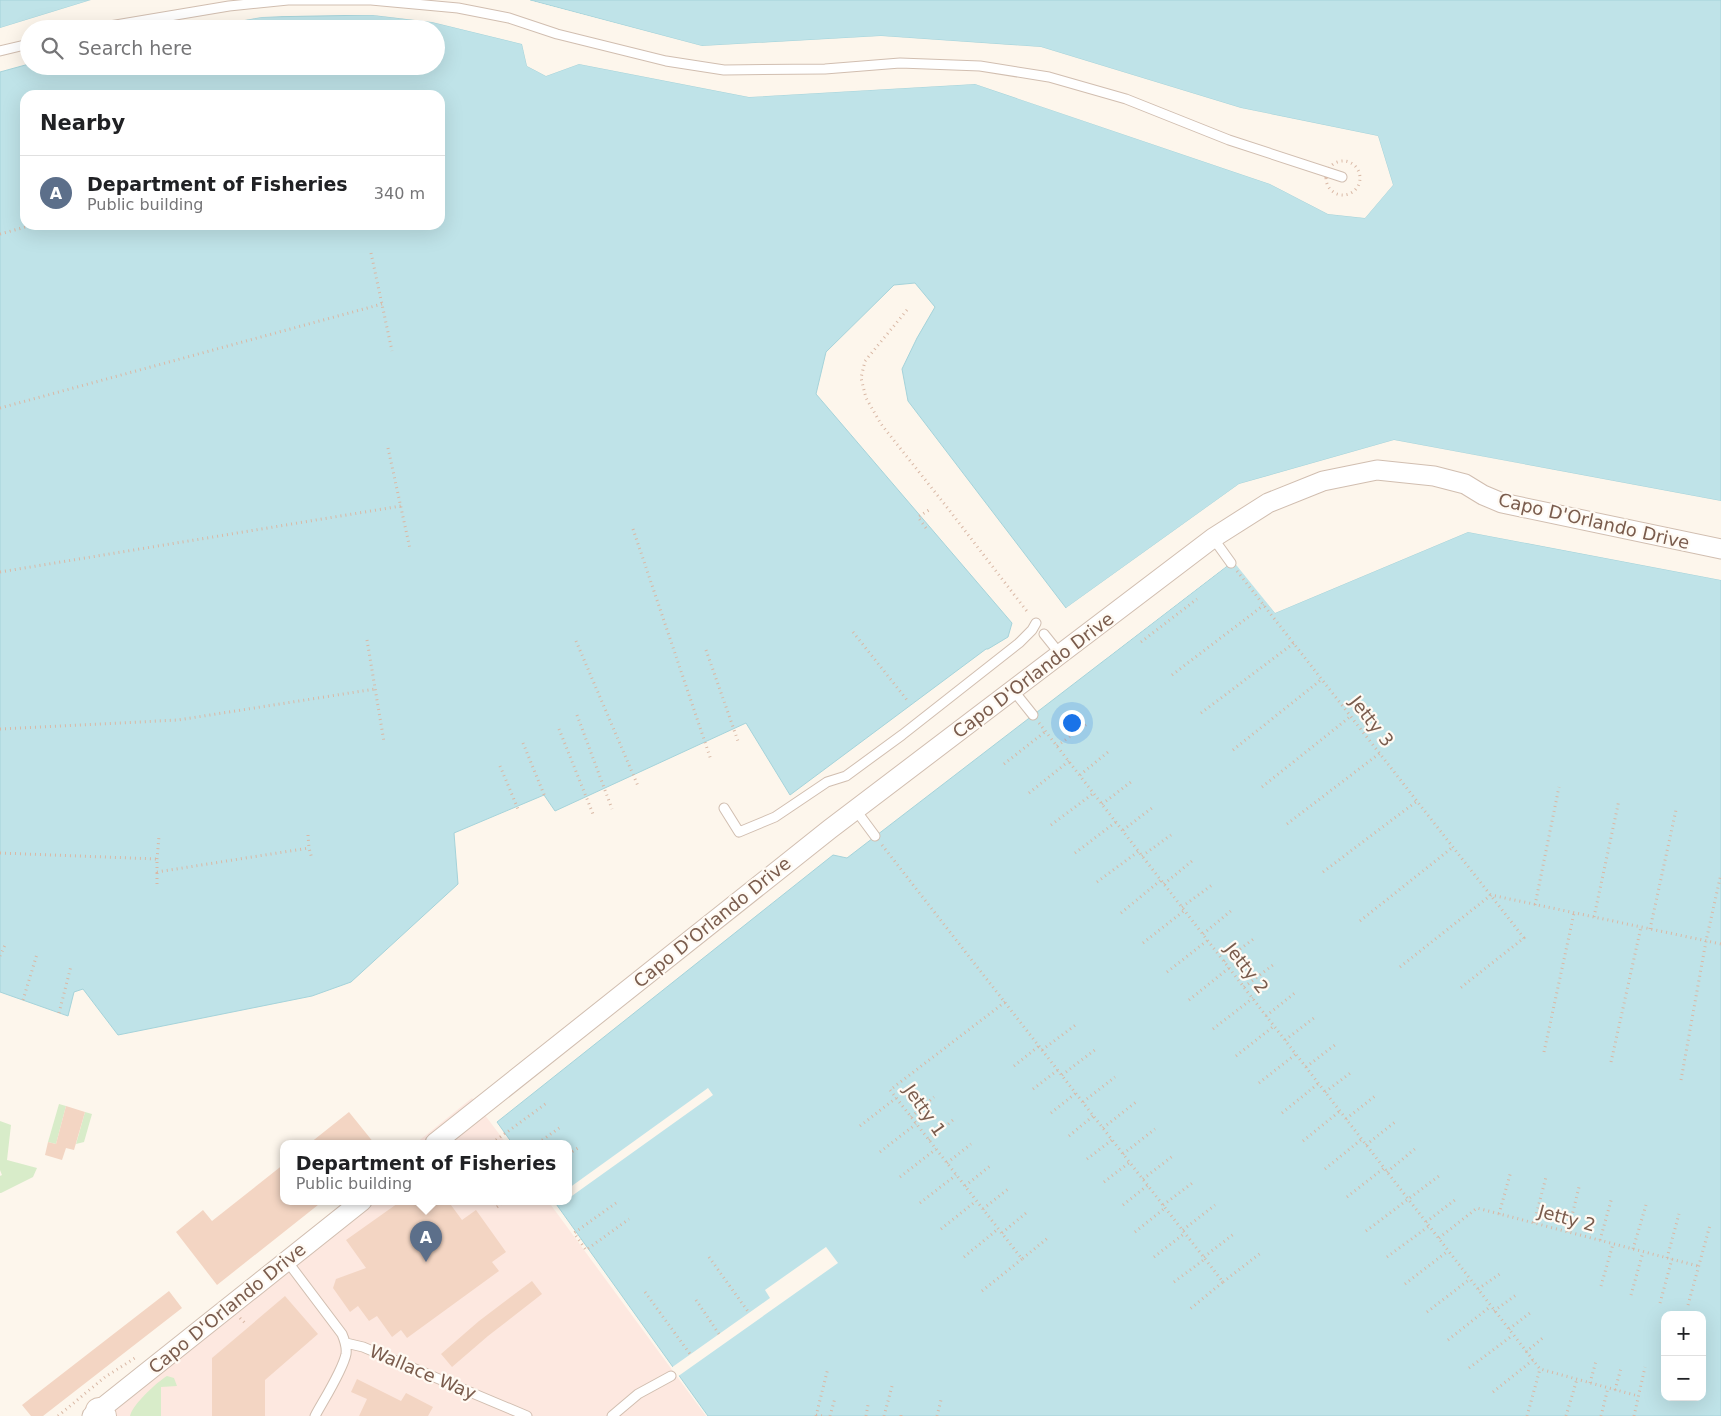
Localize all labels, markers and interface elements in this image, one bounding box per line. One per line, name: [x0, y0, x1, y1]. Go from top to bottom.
search box: [20, 20, 445, 75]
icon: search: [38, 34, 66, 62]
text: Search here: [78, 37, 192, 59]
text: Nearby: [40, 111, 125, 135]
text: Department of Fisheries: [87, 173, 348, 195]
text: A: [50, 184, 62, 203]
text: 340 m: [374, 184, 425, 203]
text: Public building: [87, 195, 204, 214]
street label: Capo D'Orlando Drive: [1496, 489, 1692, 553]
street label: Capo D'Orlando Drive: [949, 608, 1117, 742]
street label: Jetty 3: [1345, 691, 1398, 750]
your location: [1059, 710, 1085, 736]
street label: Capo D'Orlando Drive: [629, 852, 795, 992]
street label: Jetty 2: [1220, 938, 1273, 997]
street label: Jetty 1: [899, 1079, 950, 1140]
popup: [280, 1140, 572, 1205]
text: Department of Fisheries: [296, 1152, 556, 1174]
text: Public building: [296, 1174, 412, 1193]
street label: Jetty 2: [1535, 1200, 1598, 1236]
pin: A: [410, 1221, 442, 1262]
street label: Capo D'Orlando Drive: [144, 1238, 310, 1378]
map controls: [1661, 1311, 1706, 1401]
button: +: [1661, 1311, 1706, 1356]
street label: Wallace Way: [367, 1340, 480, 1404]
button: −: [1661, 1356, 1706, 1401]

